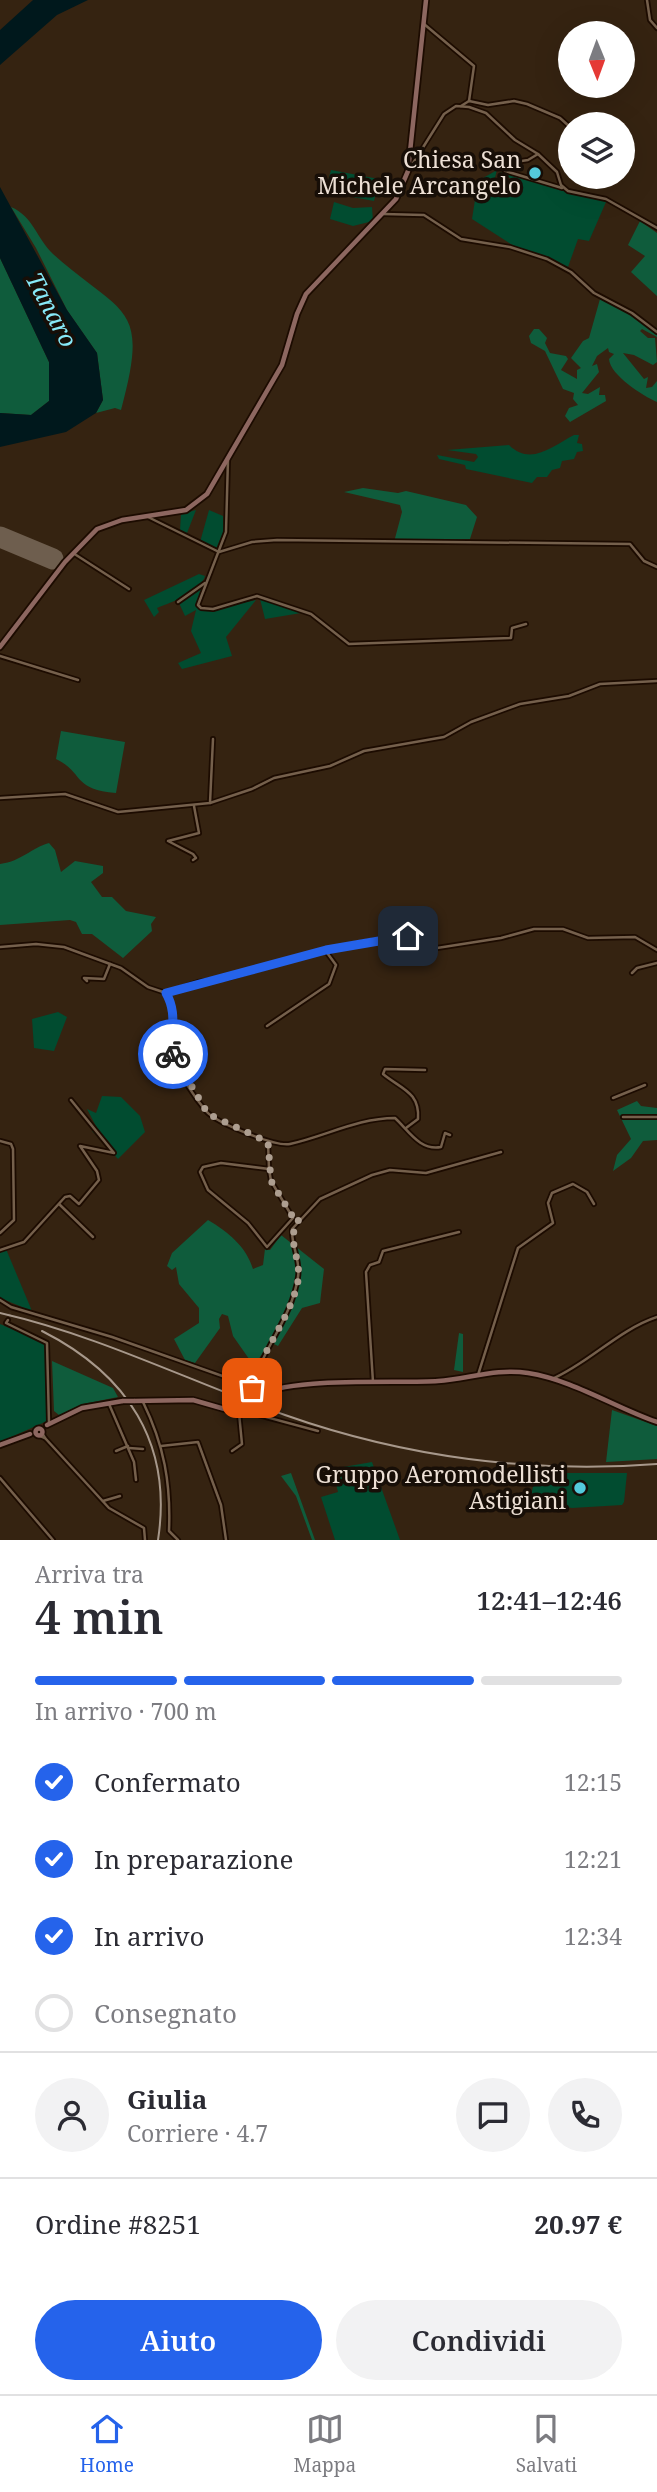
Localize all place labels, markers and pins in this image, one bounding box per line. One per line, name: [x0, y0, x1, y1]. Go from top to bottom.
place label: Chiesa San Michele Arcangelo: [317, 143, 521, 201]
marker: Chiesa San Michele Arcangelo: [527, 165, 543, 181]
pin: [378, 906, 438, 966]
pin: [222, 1358, 282, 1418]
place label: Gruppo Aeromodellisti Astigiani: [316, 1458, 567, 1516]
marker: Gruppo Aeromodellisti Astigiani: [572, 1480, 588, 1496]

